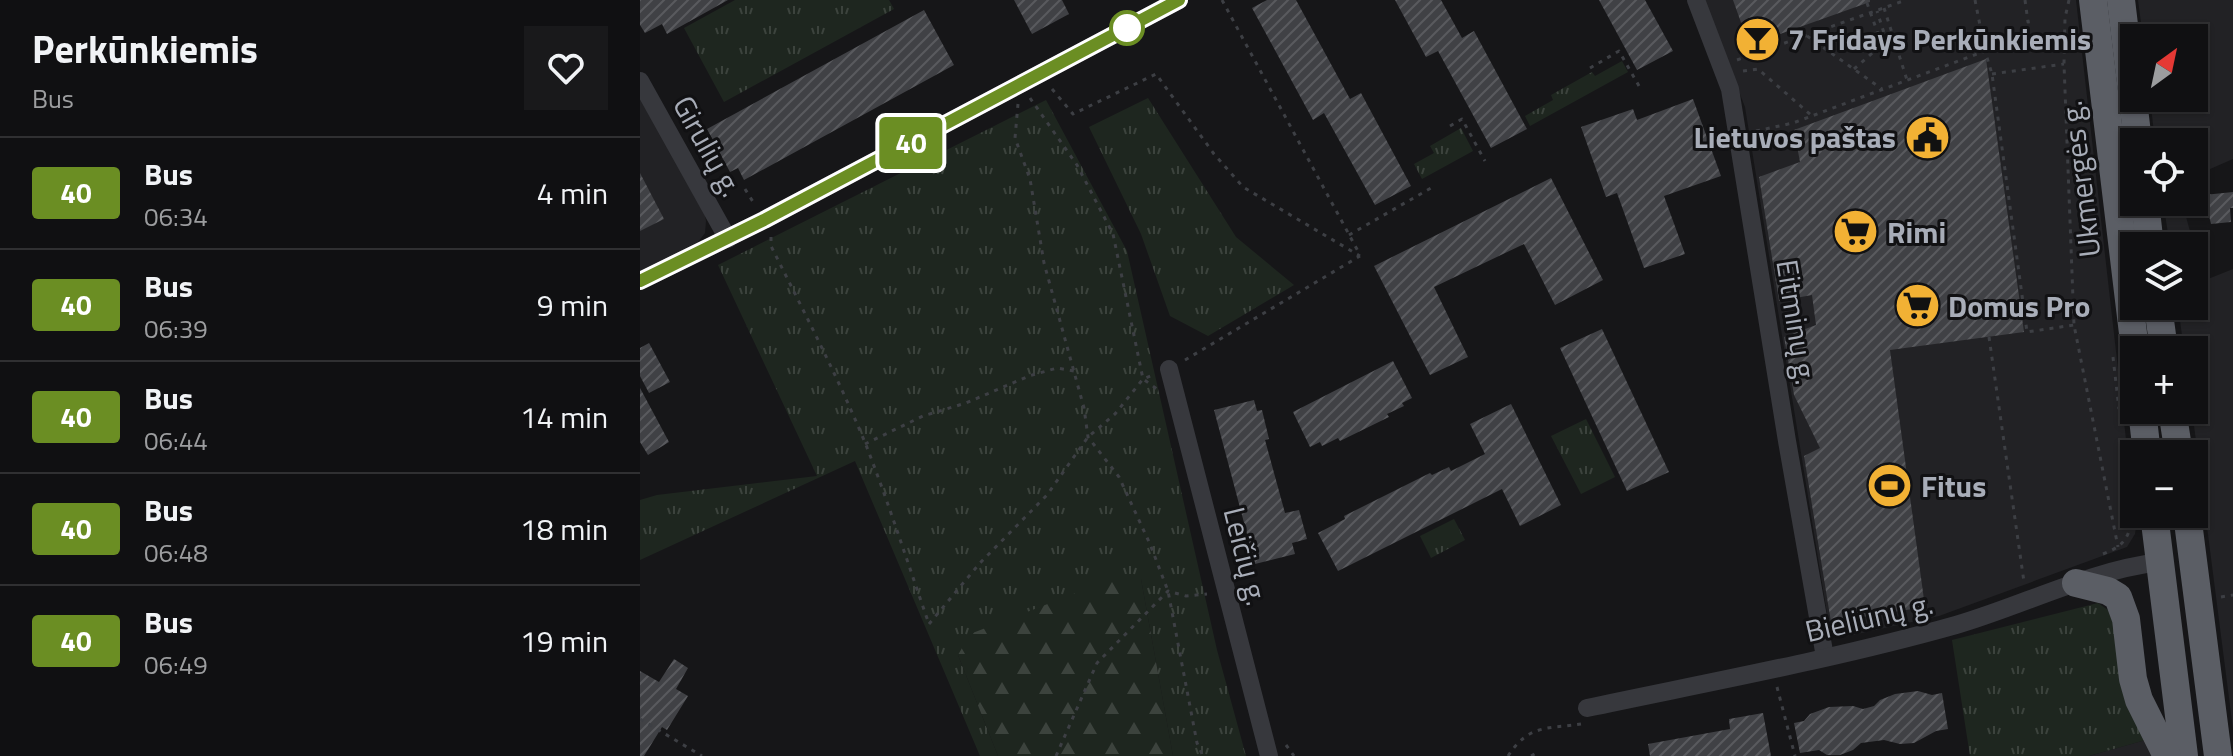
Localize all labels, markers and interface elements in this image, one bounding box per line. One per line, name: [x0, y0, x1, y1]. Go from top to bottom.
unlabelled marker: [1110, 11, 1144, 45]
bar icon: 7 Fridays Perkūnkiemis: [1733, 15, 1781, 63]
place label: 7 Fridays Perkūnkiemis: [1788, 16, 2091, 62]
text: Perkūnkiemis: [32, 20, 258, 78]
north arrow: [2120, 24, 2208, 112]
map controls: [2120, 24, 2208, 528]
button: heart: [524, 26, 608, 110]
text: Bus: [32, 79, 74, 118]
street label: Girulių g.: [661, 87, 755, 205]
street label: Ukmergės g.: [2048, 98, 2112, 260]
public building icon: Lietuvos paštas: [1903, 113, 1951, 161]
place label: Lietuvos paštas: [1694, 114, 1896, 160]
line badge: 40: [875, 117, 947, 169]
text: 40: [895, 121, 927, 164]
button: locate: [2120, 128, 2208, 216]
text: Bus: [144, 151, 193, 197]
text: 4 min: [537, 170, 608, 216]
text: 40: [60, 171, 92, 214]
text: 06:34: [144, 197, 208, 236]
supermarket icon: Rimi: [1832, 208, 1880, 256]
place label: Rimi: [1887, 209, 1946, 255]
button: layers: [2120, 232, 2208, 320]
street label: Eitminų g.: [1764, 256, 1830, 388]
text: Bus: [144, 263, 193, 309]
text: 9 min: [537, 282, 608, 328]
supermarket icon: Domus Pro: [1893, 282, 1941, 330]
text: 40: [60, 283, 92, 326]
place label: Domus Pro: [1948, 283, 2090, 329]
text: 06:39: [144, 309, 208, 348]
button: +: [2120, 336, 2208, 424]
text: Bus: [144, 375, 193, 421]
text: 14 min: [520, 394, 608, 440]
text: 40: [60, 395, 92, 438]
text: 06:44: [144, 421, 208, 460]
button: −: [2120, 440, 2208, 528]
sports icon: Fitus: [1866, 462, 1914, 510]
place label: Fitus: [1921, 463, 1986, 509]
text: Bus: [144, 487, 193, 533]
street label: Leičių g.: [1212, 502, 1280, 610]
text: 18 min: [520, 506, 608, 552]
text: 40: [60, 507, 92, 550]
text: 06:48: [144, 533, 208, 572]
street label: Bieliūnų g.: [1800, 580, 1938, 654]
text: Bus: [144, 599, 193, 645]
text: 19 min: [520, 618, 608, 664]
text: 40: [60, 619, 92, 662]
text: 06:49: [144, 645, 208, 684]

